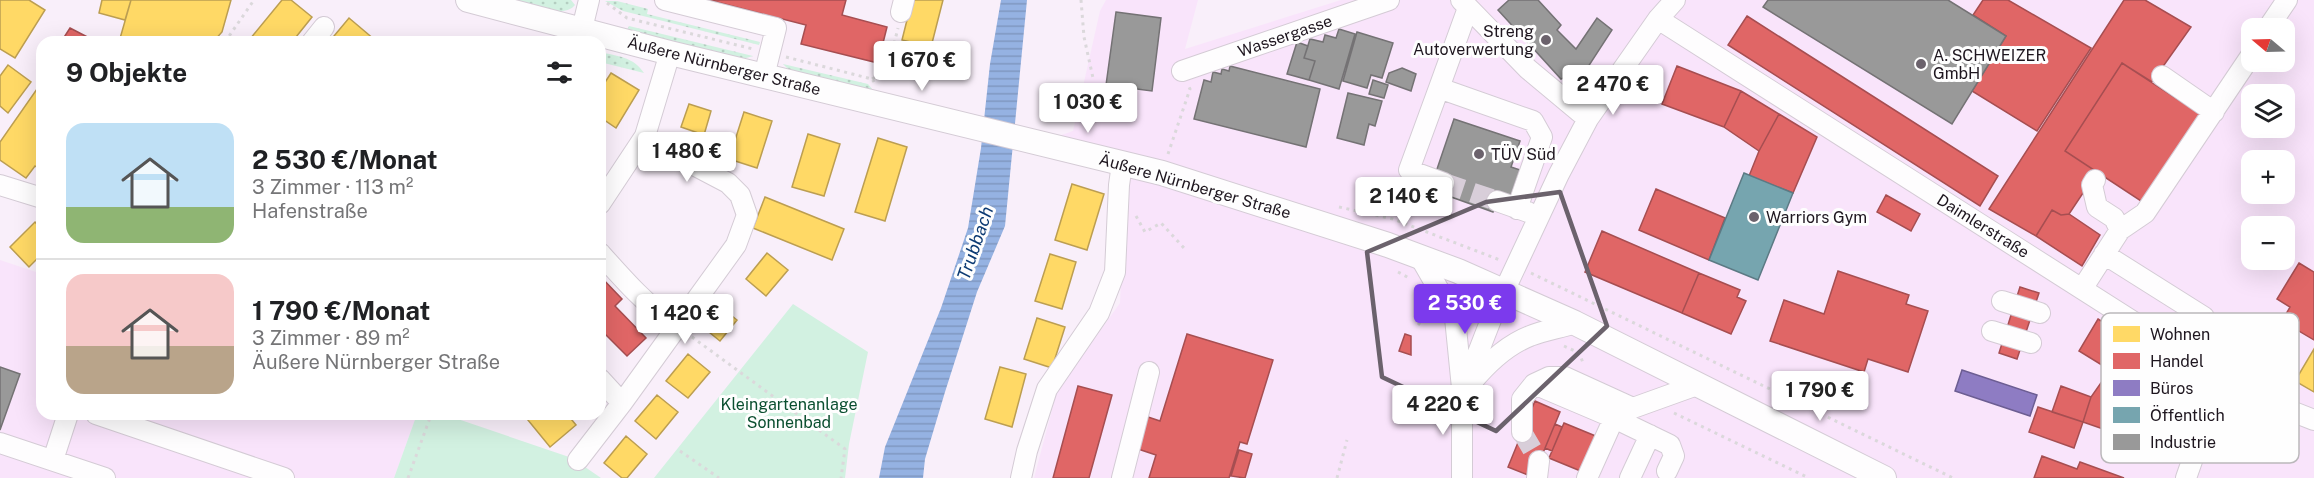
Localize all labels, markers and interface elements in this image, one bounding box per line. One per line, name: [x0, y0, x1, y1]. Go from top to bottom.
street label: Wassergasse: [1235, 11, 1335, 61]
north arrow: [2241, 18, 2295, 72]
map controls: [2241, 18, 2295, 270]
place label: Streng Autoverwertung: [1413, 22, 1534, 59]
street label: Äußere Nürnberger Straße: [625, 32, 823, 99]
marker: Streng Autoverwertung: [1539, 33, 1553, 47]
pin: 1 670 €: [867, 41, 977, 92]
place label: A. SCHWEIZER GmbH: [1933, 46, 2046, 83]
text: 1 670 €: [888, 48, 956, 72]
icon: filters: [543, 56, 576, 89]
text: 9 Objekte: [66, 57, 187, 88]
marker: A. SCHWEIZER GmbH: [1914, 57, 1928, 71]
pin: 2 470 €: [1558, 65, 1668, 116]
text: 2 470 €: [1576, 72, 1650, 96]
pin: 1 030 €: [1033, 83, 1143, 134]
button: layers: [2241, 84, 2295, 138]
text: 1 030 €: [1053, 90, 1123, 114]
pin: 1 480 €: [632, 132, 742, 183]
text: 1 480 €: [652, 139, 722, 163]
text: 2 530 €/Monat: [252, 144, 437, 175]
place label: TÜV Süd: [1491, 144, 1556, 164]
icon: home: [114, 147, 186, 219]
marker: TÜV Süd: [1472, 147, 1486, 161]
street label: Äußere Nürnberger Straße: [1097, 149, 1293, 222]
button: +: [2241, 150, 2295, 204]
text: 3 Zimmer · 113 m²: [252, 175, 413, 199]
pin: 2 140 €: [1349, 177, 1459, 228]
text: 2 140 €: [1369, 184, 1439, 208]
street label: Daimlerstraße: [1933, 190, 2033, 262]
text: Hafenstraße: [252, 199, 368, 223]
water label: Trubbach: [953, 203, 997, 283]
place label: Warriors Gym: [1766, 208, 1867, 227]
marker: Warriors Gym: [1747, 210, 1761, 224]
button: −: [2241, 216, 2295, 270]
pin: 2 530 €: [1410, 284, 1520, 335]
text: 2 530 €: [1428, 291, 1502, 315]
pin: 1 420 €: [630, 294, 740, 345]
text: 1 790 €/Monat: [252, 295, 430, 326]
icon: home: [114, 298, 186, 370]
text: 1 420 €: [650, 301, 720, 325]
legend: [2101, 313, 2299, 463]
text: Wohnen: [2150, 325, 2210, 344]
text: 3 Zimmer · 89 m²: [252, 326, 410, 350]
text: Äußere Nürnberger Straße: [252, 350, 500, 374]
text: Handel: [2150, 352, 2204, 371]
pin: 1 790 €: [1765, 371, 1875, 422]
text: 1 790 €: [1786, 378, 1854, 402]
text: Büros: [2150, 379, 2193, 398]
pin: 4 220 €: [1388, 385, 1498, 436]
text: 4 220 €: [1406, 392, 1480, 416]
park label: Kleingartenanlage Sonnenbad: [720, 395, 858, 432]
text: Öffentlich: [2150, 405, 2225, 425]
text: Industrie: [2150, 433, 2216, 452]

